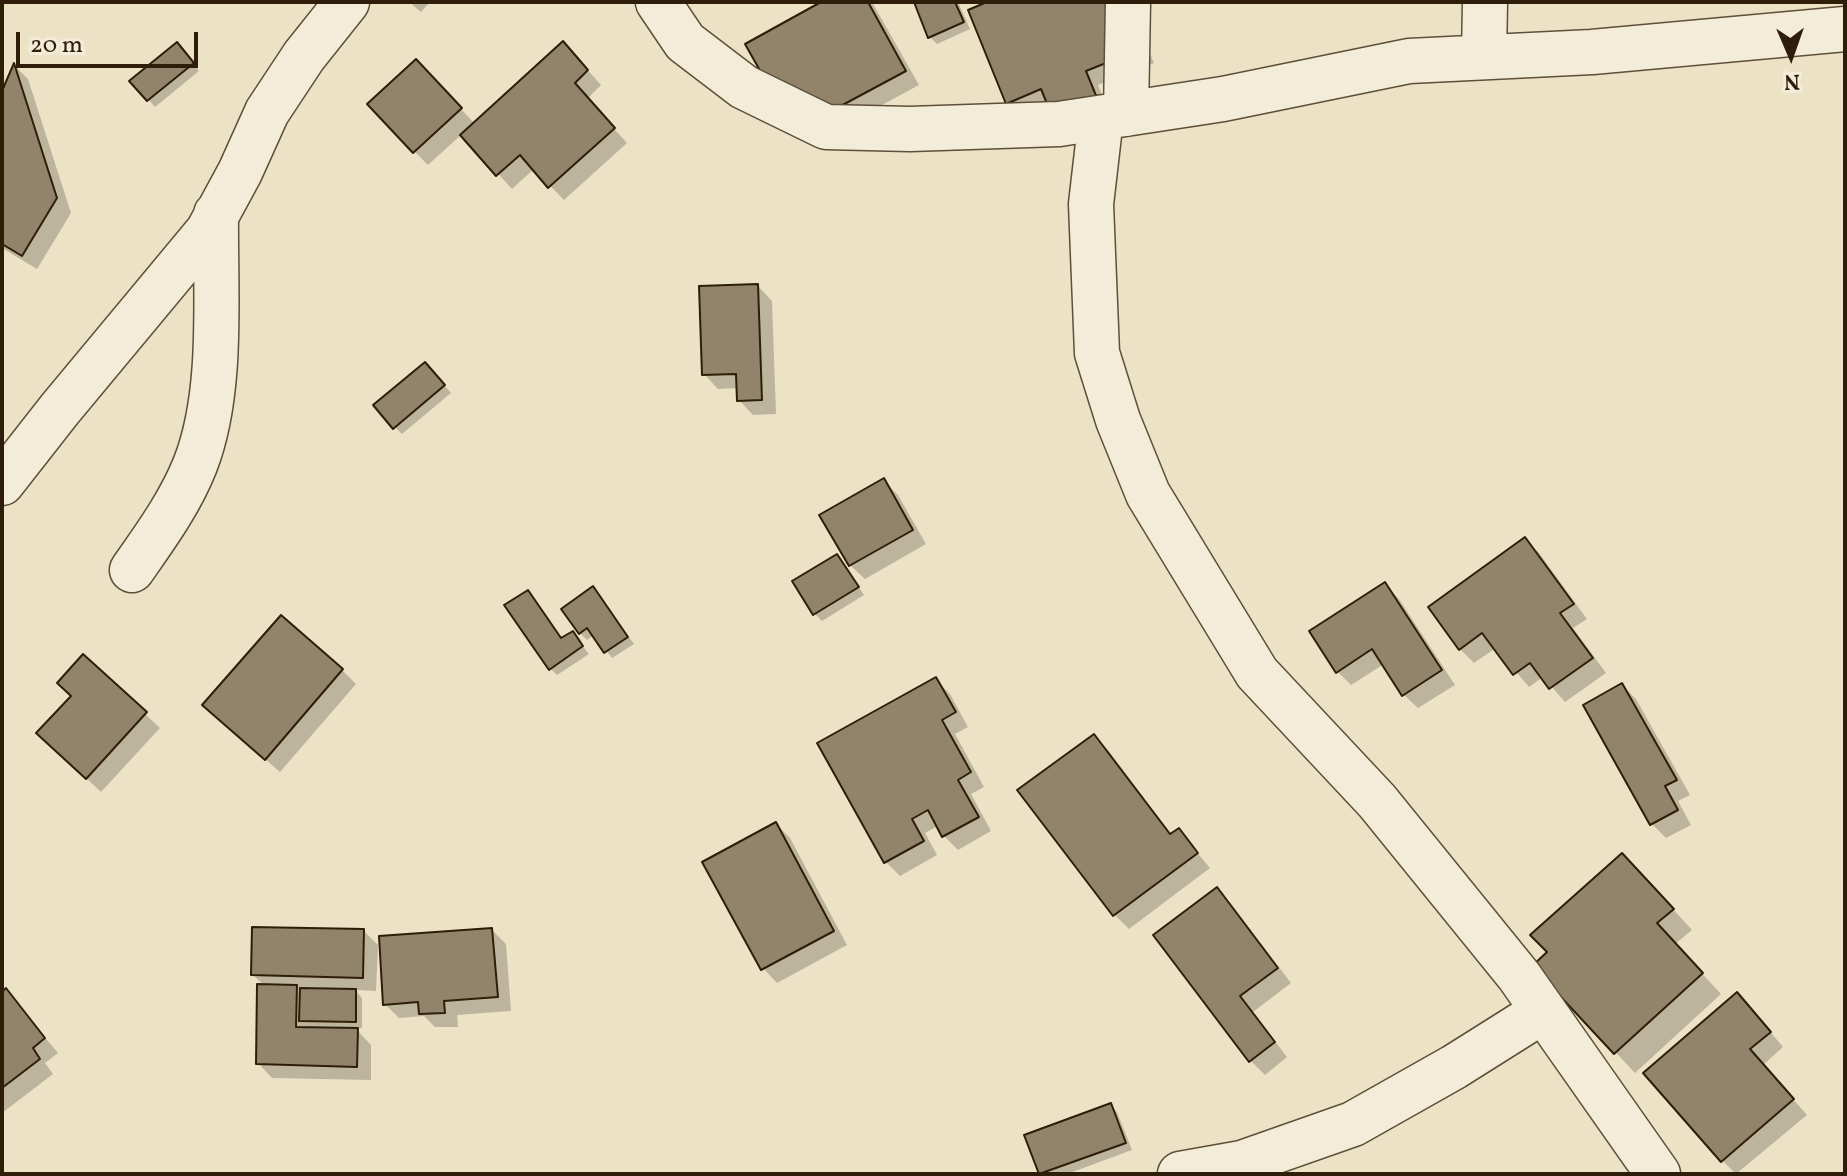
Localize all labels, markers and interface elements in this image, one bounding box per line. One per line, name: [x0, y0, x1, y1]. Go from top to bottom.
scale bar: [20, 16, 202, 66]
north arrow: [1751, 16, 1831, 96]
text: 20 m: [30, 29, 83, 63]
text: N: [1783, 65, 1800, 96]

